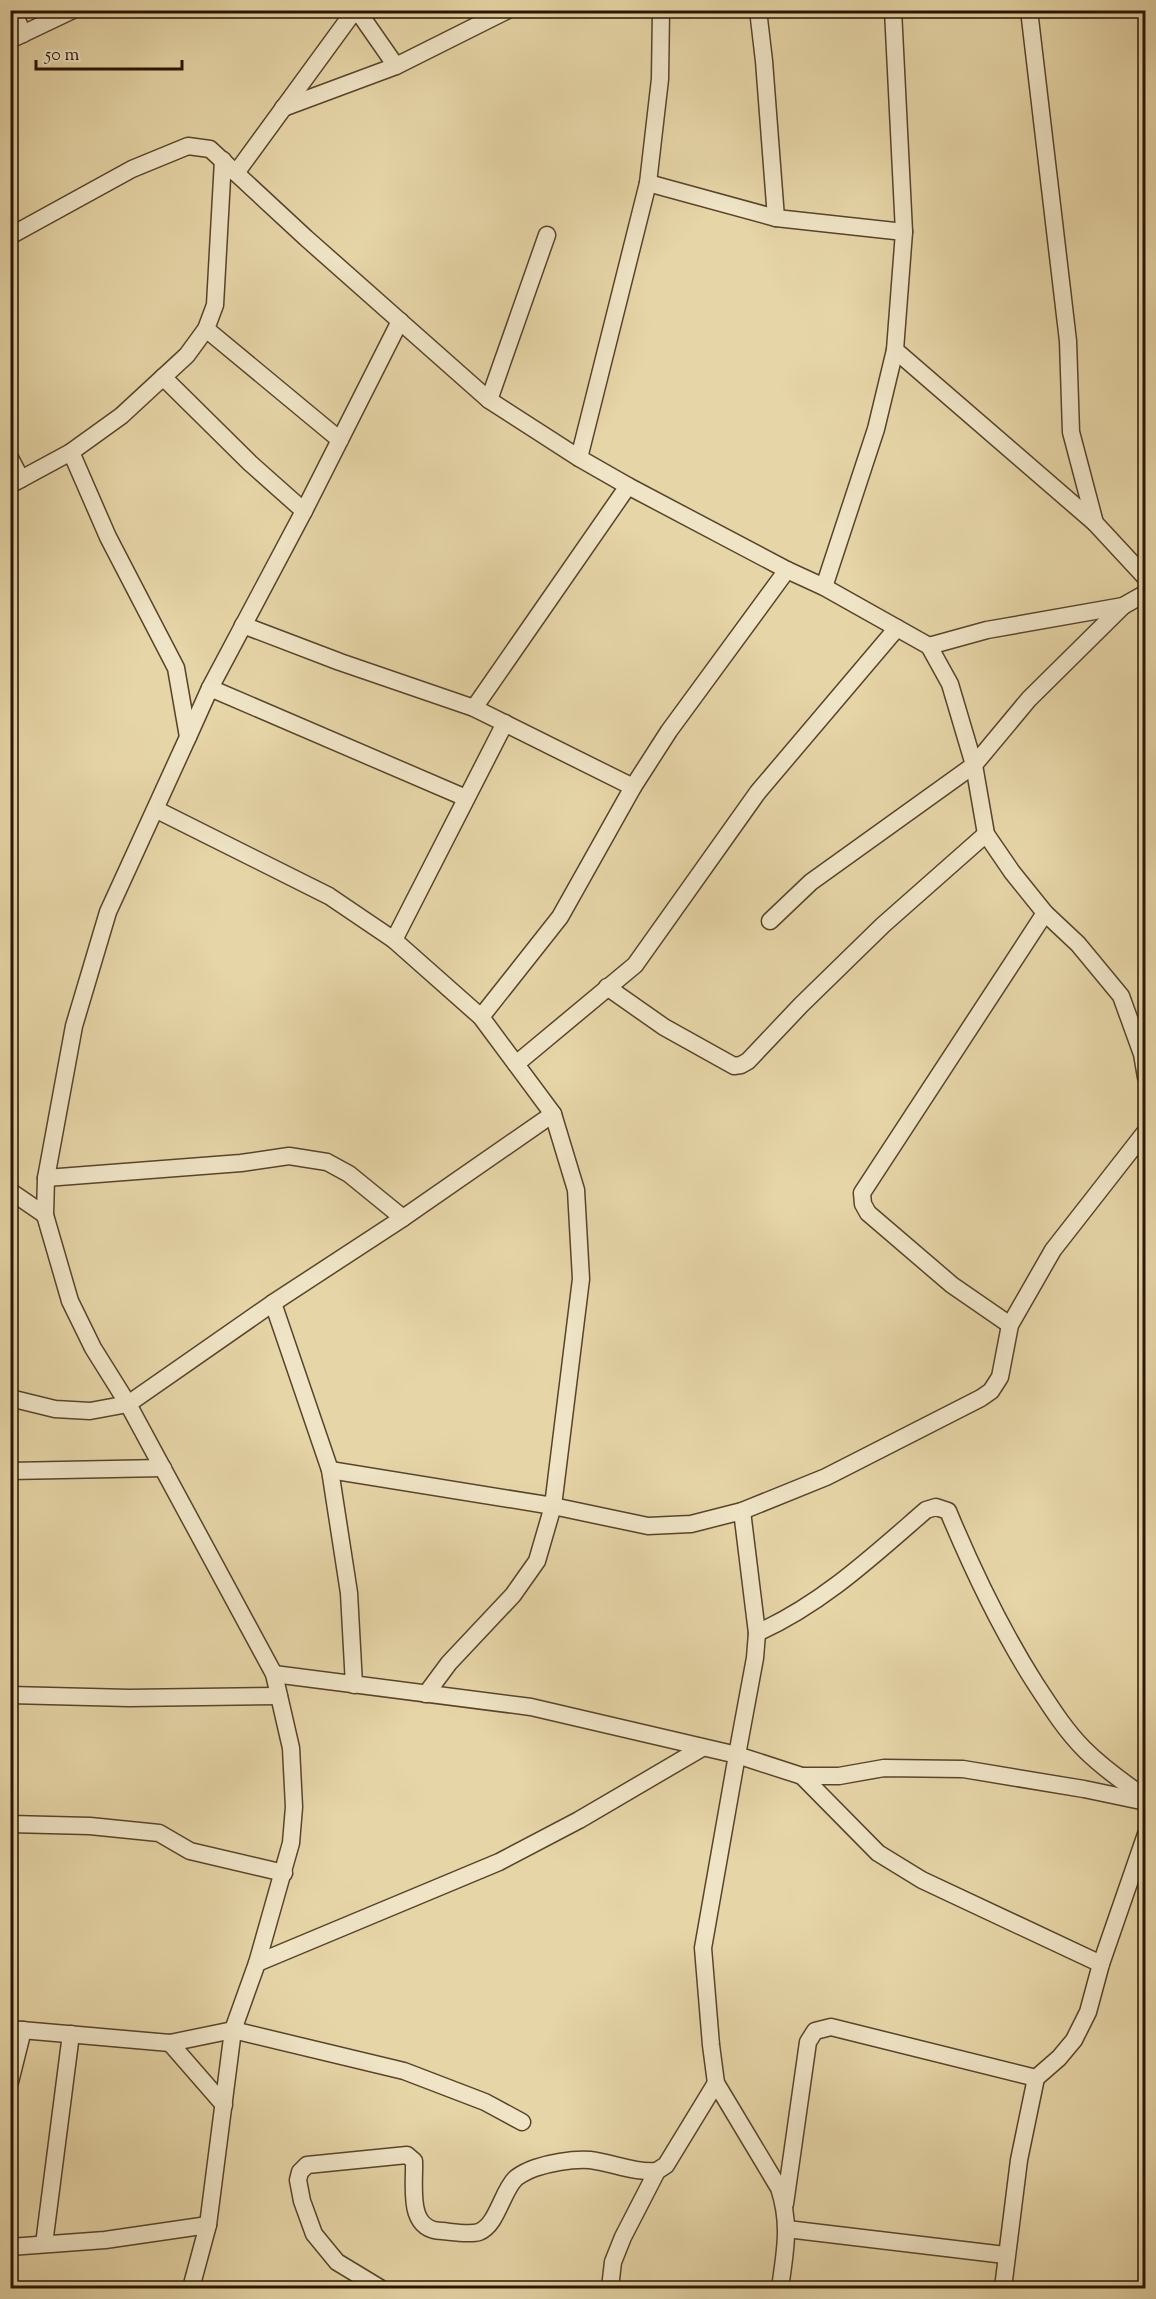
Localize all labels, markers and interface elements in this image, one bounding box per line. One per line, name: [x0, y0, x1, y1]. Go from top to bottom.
scale bar: [36, 33, 182, 71]
text: 50 m: [44, 43, 80, 69]

